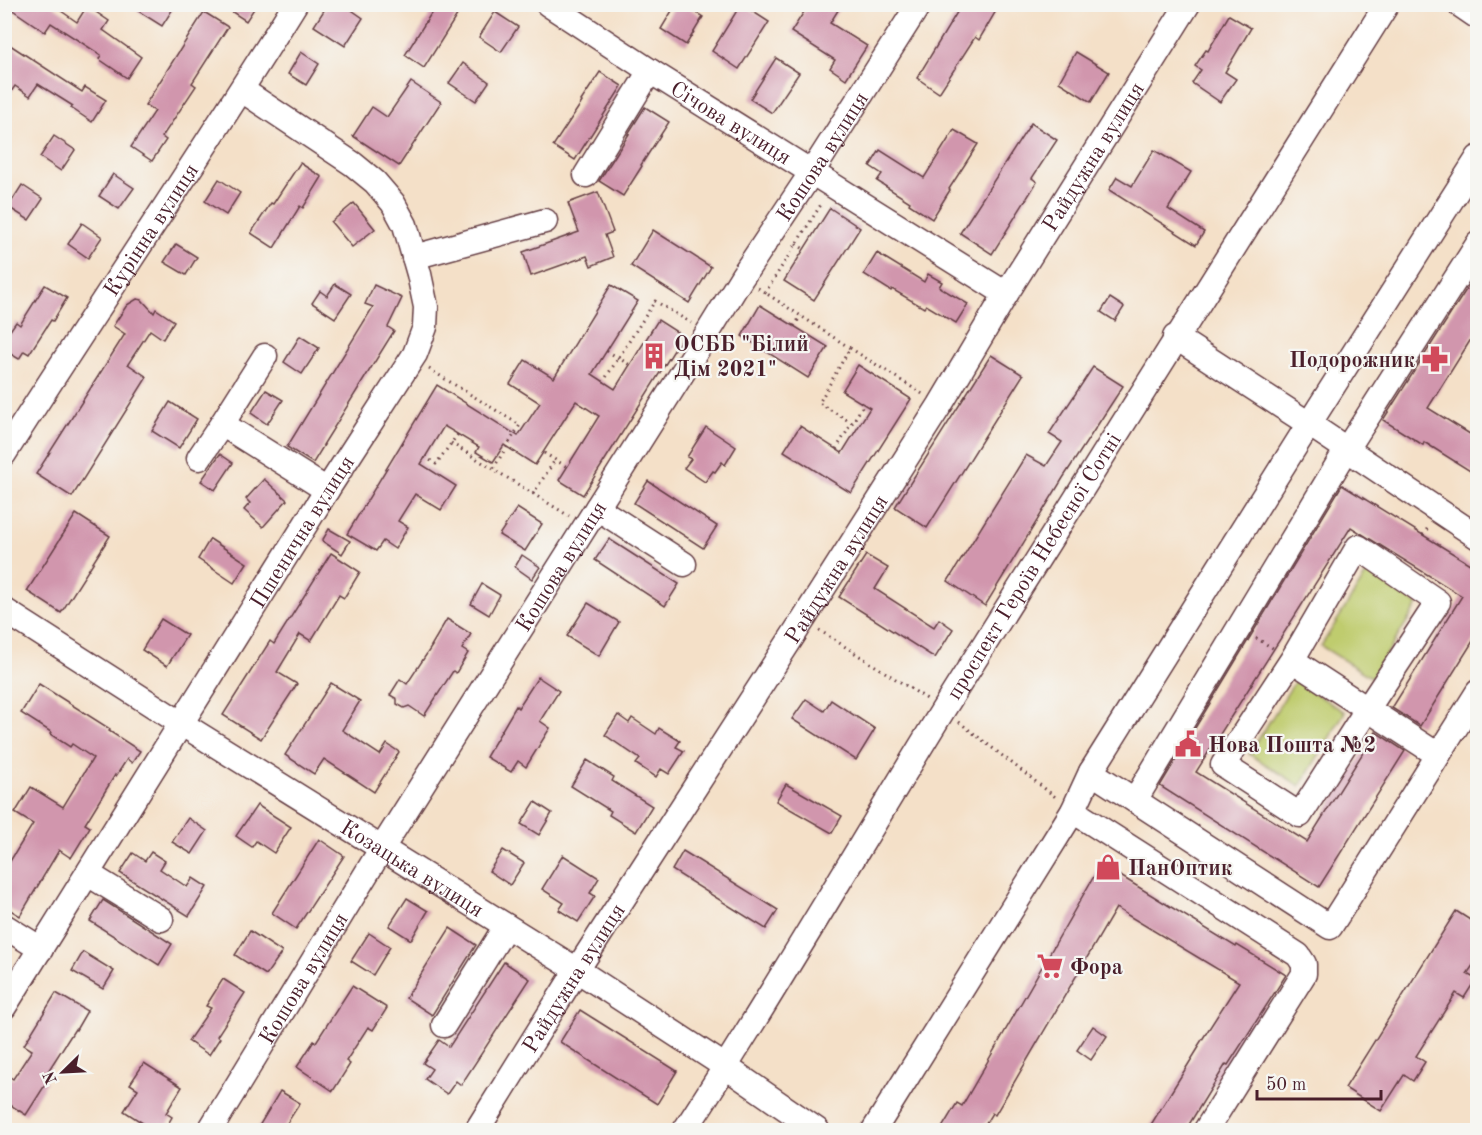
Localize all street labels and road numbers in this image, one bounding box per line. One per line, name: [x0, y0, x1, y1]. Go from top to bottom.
street label: Січова вулиця: [666, 78, 794, 170]
street label: Райдужна вулиця: [1039, 79, 1149, 236]
street label: Кошова вулиця: [773, 88, 873, 226]
street label: Курінна вулиця: [101, 160, 203, 301]
street label: проспект Героїв Небесної Сотні: [943, 430, 1126, 704]
street label: Пшенична вулиця: [247, 452, 359, 613]
street label: Райдужна вулиця: [782, 492, 893, 648]
street label: Кошова вулиця: [513, 498, 611, 636]
street label: Козацька вулиця: [336, 817, 487, 922]
street label: Райдужна вулиця: [519, 900, 630, 1057]
street label: Кошова вулиця: [256, 909, 353, 1049]

